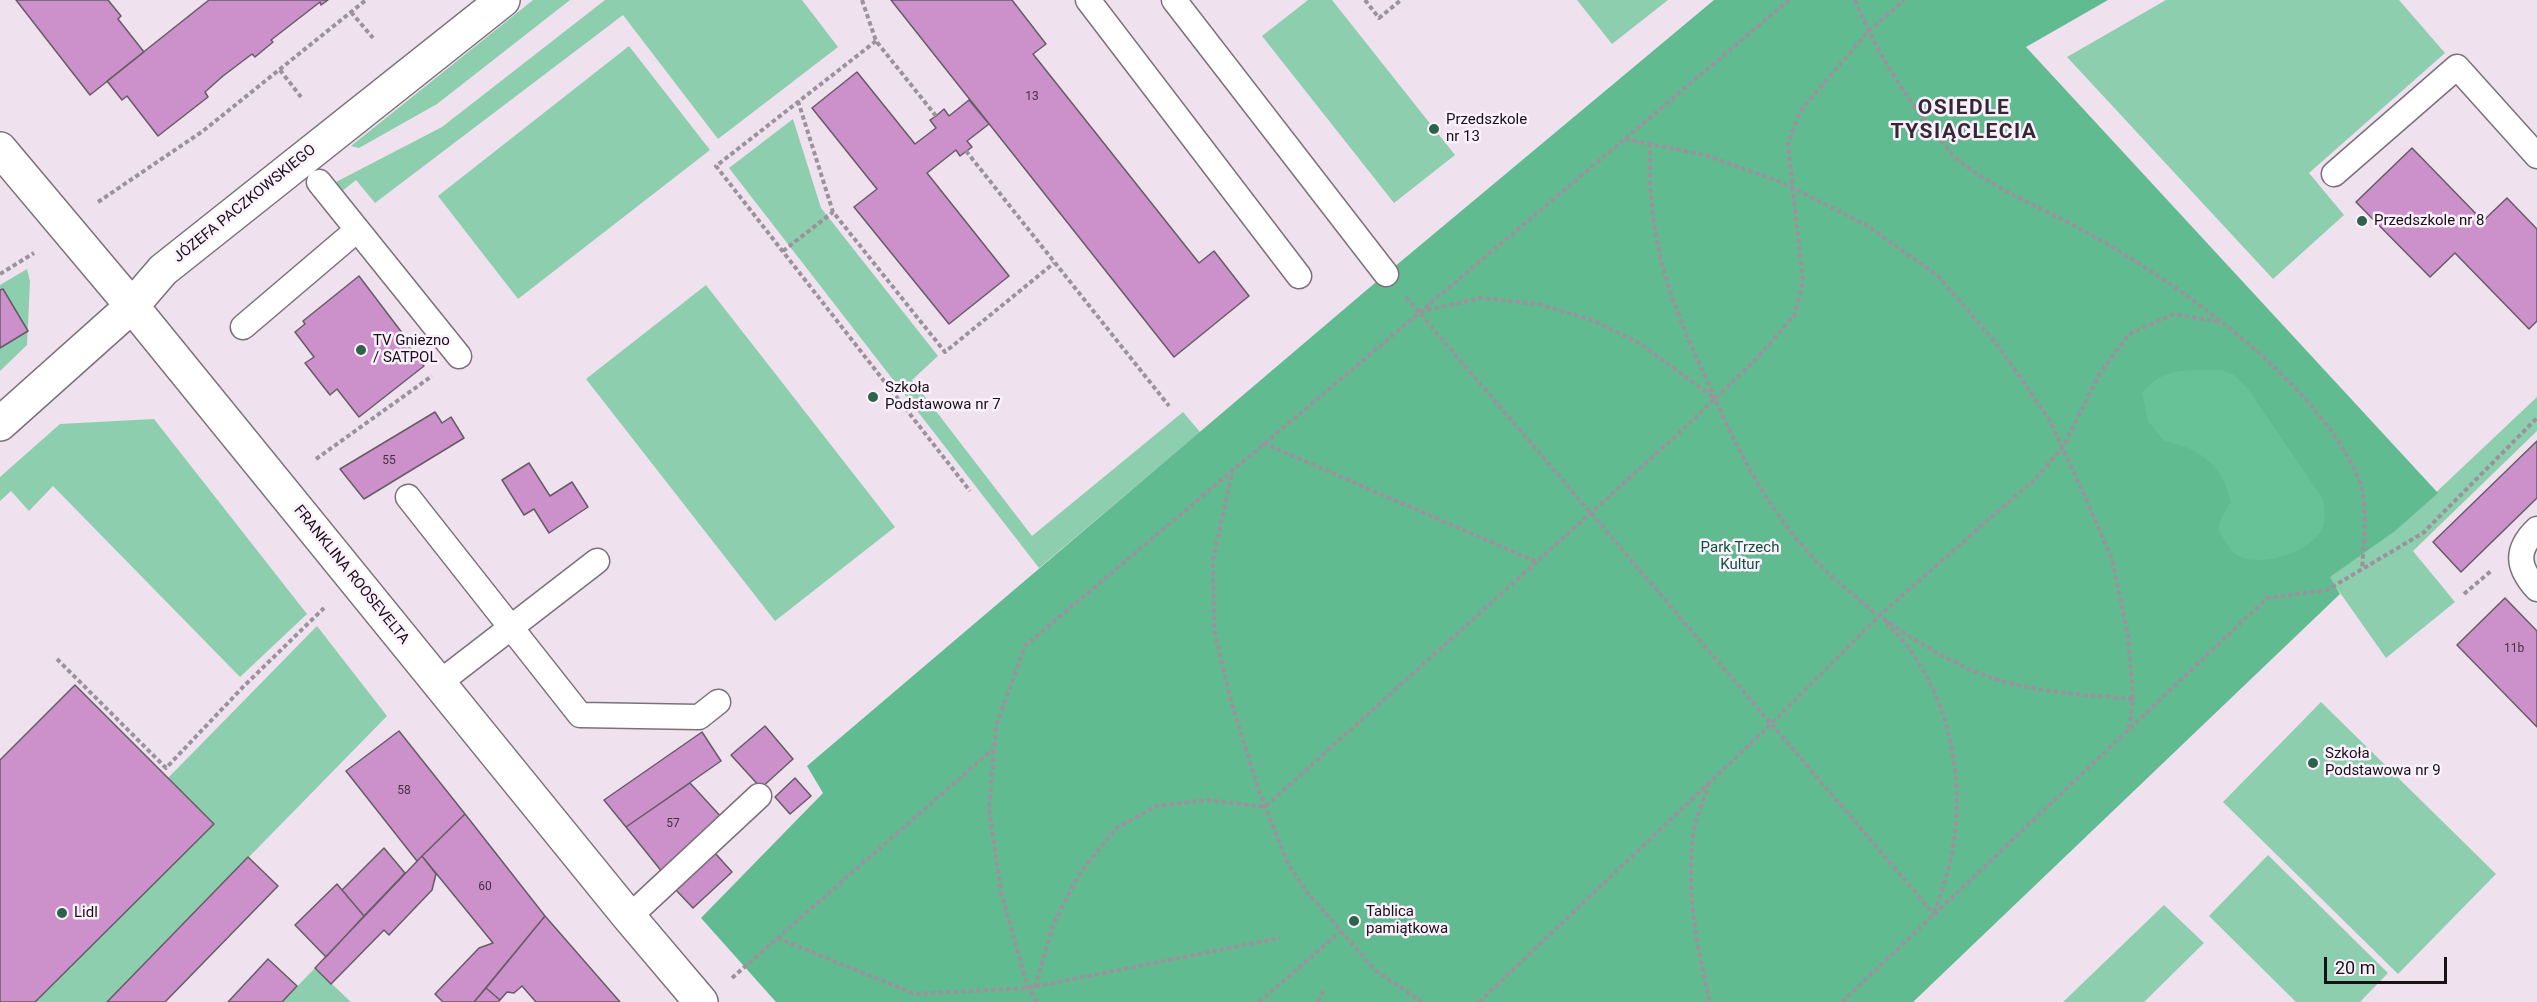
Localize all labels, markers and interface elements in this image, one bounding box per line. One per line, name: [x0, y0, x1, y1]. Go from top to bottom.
house number: 13: [1025, 90, 1039, 104]
district label: OSIEDLE TYSIĄCLECIA: [1891, 96, 2037, 146]
place label: Przedszkole nr 13: [1446, 111, 1527, 146]
marker: Przedszkole nr 13: [1427, 122, 1441, 136]
street label: JÓZEFA PACZKOWSKIEGO: [170, 141, 320, 267]
place label: Przedszkole nr 8: [2374, 212, 2484, 230]
marker: Przedszkole nr 8: [2355, 214, 2369, 228]
place label: TV Gniezno / SATPOL: [373, 332, 450, 367]
marker: TV Gniezno / SATPOL: [354, 343, 368, 357]
place label: Szkoła Podstawowa nr 7: [885, 379, 1001, 414]
marker: Szkoła Podstawowa nr 7: [866, 390, 880, 404]
house number: 55: [382, 454, 396, 468]
street label: FRANKLINA ROOSEVELTA: [289, 502, 413, 648]
park label: Park Trzech Kultur: [1701, 539, 1779, 574]
house number: 11b: [2504, 642, 2524, 656]
place label: Szkoła Podstawowa nr 9: [2325, 745, 2441, 780]
marker: Szkoła Podstawowa nr 9: [2306, 756, 2320, 770]
house number: 58: [397, 784, 411, 798]
house number: 57: [666, 817, 680, 831]
house number: 60: [478, 880, 492, 894]
place label: Tablica pamiątkowa: [1366, 903, 1448, 938]
place label: Lidl: [74, 904, 98, 922]
marker: Lidl: [55, 906, 69, 920]
marker: Tablica pamiątkowa: [1347, 914, 1361, 928]
scale bar: [2327, 945, 2450, 983]
text: 20 m: [2335, 957, 2375, 978]

